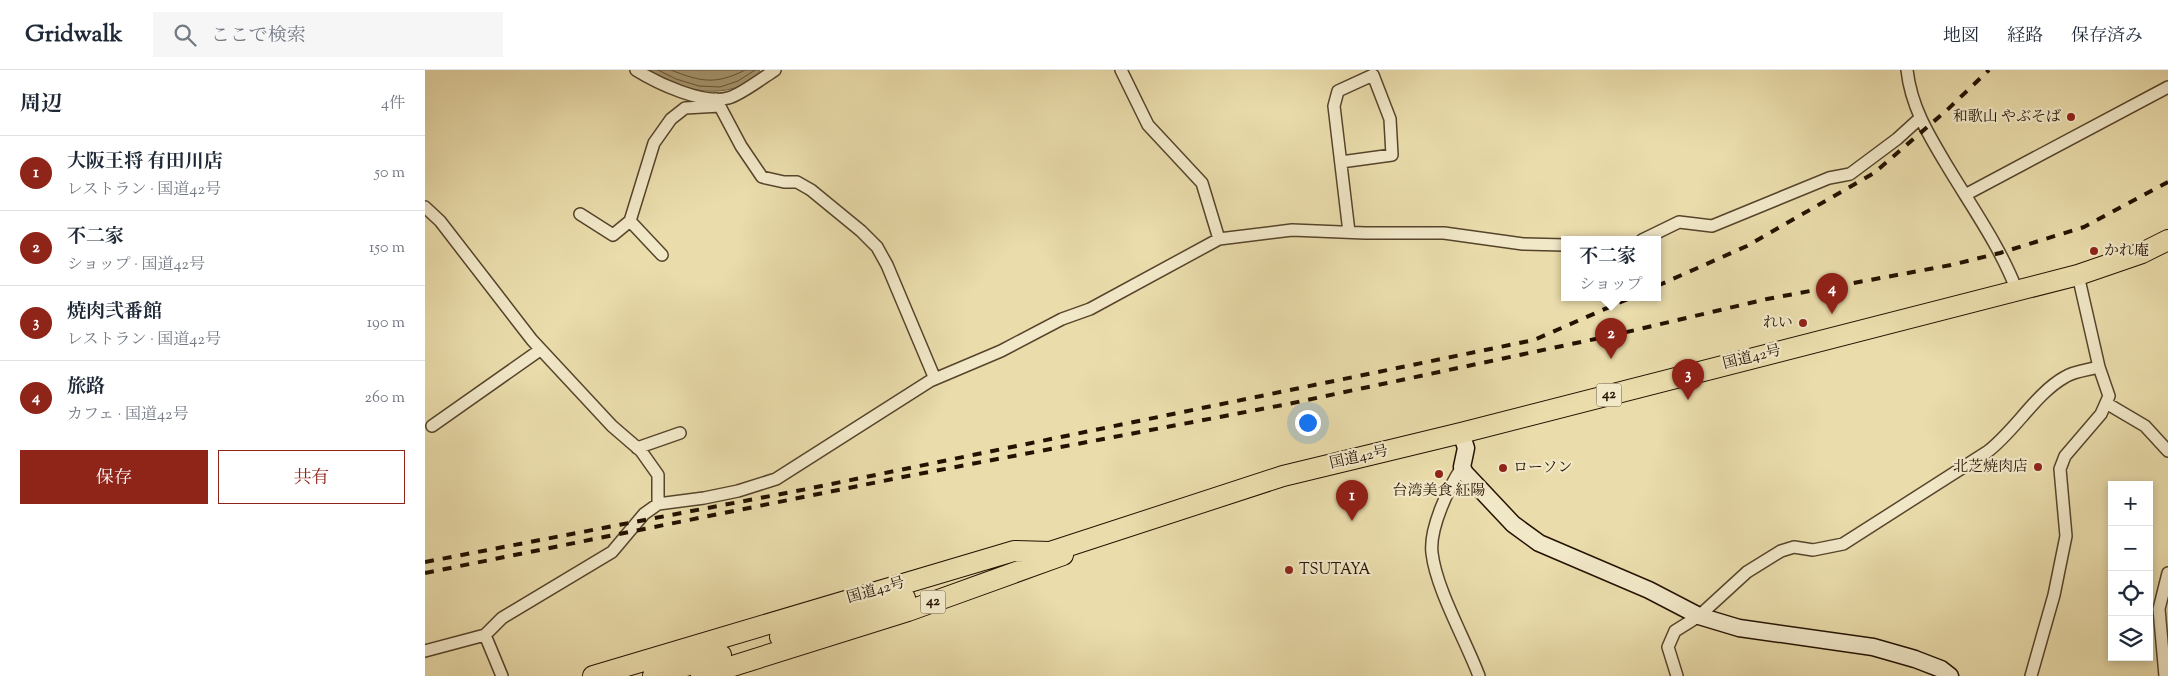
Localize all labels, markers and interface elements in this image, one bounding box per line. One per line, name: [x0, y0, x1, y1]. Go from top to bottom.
search box: [153, 12, 503, 57]
text: Gridwalk: [25, 18, 123, 52]
icon: search: [171, 21, 199, 49]
text: ここで検索: [211, 23, 306, 50]
text: 地図: [1943, 24, 1979, 50]
text: 経路: [2007, 24, 2043, 50]
text: 保存済み: [2071, 24, 2143, 50]
text: 周辺: [20, 90, 62, 120]
text: 4件: [381, 93, 405, 116]
place label: 和歌山 やぶそば: [1953, 107, 2061, 128]
marker: 和歌山 やぶそば: [2065, 111, 2077, 123]
text: 大阪王将 有田川店: [67, 149, 223, 176]
text: 1: [33, 162, 39, 185]
text: 50 m: [374, 162, 405, 185]
text: レストラン · 国道42号: [67, 179, 221, 202]
text: 不二家: [67, 224, 124, 251]
popup: [1561, 236, 1661, 301]
text: 2: [32, 237, 40, 260]
text: 150 m: [369, 237, 405, 260]
place label: かれ庵: [2104, 241, 2149, 262]
text: 不二家: [1579, 244, 1636, 271]
marker: かれ庵: [2088, 245, 2100, 257]
text: ショップ · 国道42号: [67, 254, 205, 277]
pin: 4: [1816, 273, 1848, 314]
text: ショップ: [1579, 274, 1643, 297]
text: 焼肉弐番館: [67, 299, 162, 326]
text: 3: [33, 312, 39, 335]
text: 190 m: [367, 312, 405, 335]
place label: れい: [1763, 313, 1793, 334]
marker: れい: [1797, 317, 1809, 329]
pin: 2: [1595, 318, 1627, 359]
text: レストラン · 国道42号: [67, 329, 221, 352]
street label: 国道42号: [1721, 341, 1783, 375]
pin: 3: [1672, 359, 1704, 400]
text: 旅路: [67, 374, 105, 401]
road number: 42: [1597, 384, 1621, 406]
text: 4: [32, 387, 40, 410]
text: 260 m: [364, 387, 405, 410]
text: カフェ · 国道42号: [67, 404, 189, 427]
your location: [1295, 410, 1321, 436]
street label: 国道42号: [1328, 441, 1390, 475]
button: 保存: [20, 450, 208, 504]
button: 共有: [218, 450, 405, 504]
place label: 北芝焼肉店: [1953, 457, 2028, 478]
place label: ローソン: [1513, 458, 1572, 479]
marker: 北芝焼肉店: [2032, 461, 2044, 473]
marker: ローソン: [1497, 462, 1509, 474]
marker: 台湾美食 紅陽: [1433, 468, 1445, 480]
pin: 1: [1336, 480, 1368, 521]
place label: 台湾美食 紅陽: [1392, 481, 1486, 502]
map controls: [2108, 481, 2153, 661]
button: +: [2108, 481, 2153, 526]
button: −: [2108, 526, 2153, 571]
place label: TSUTAYA: [1299, 560, 1371, 581]
marker: TSUTAYA: [1283, 564, 1295, 576]
button: locate: [2108, 571, 2153, 616]
street label: 国道42号: [844, 573, 908, 609]
road number: 42: [921, 590, 945, 614]
button: layers: [2108, 616, 2153, 661]

